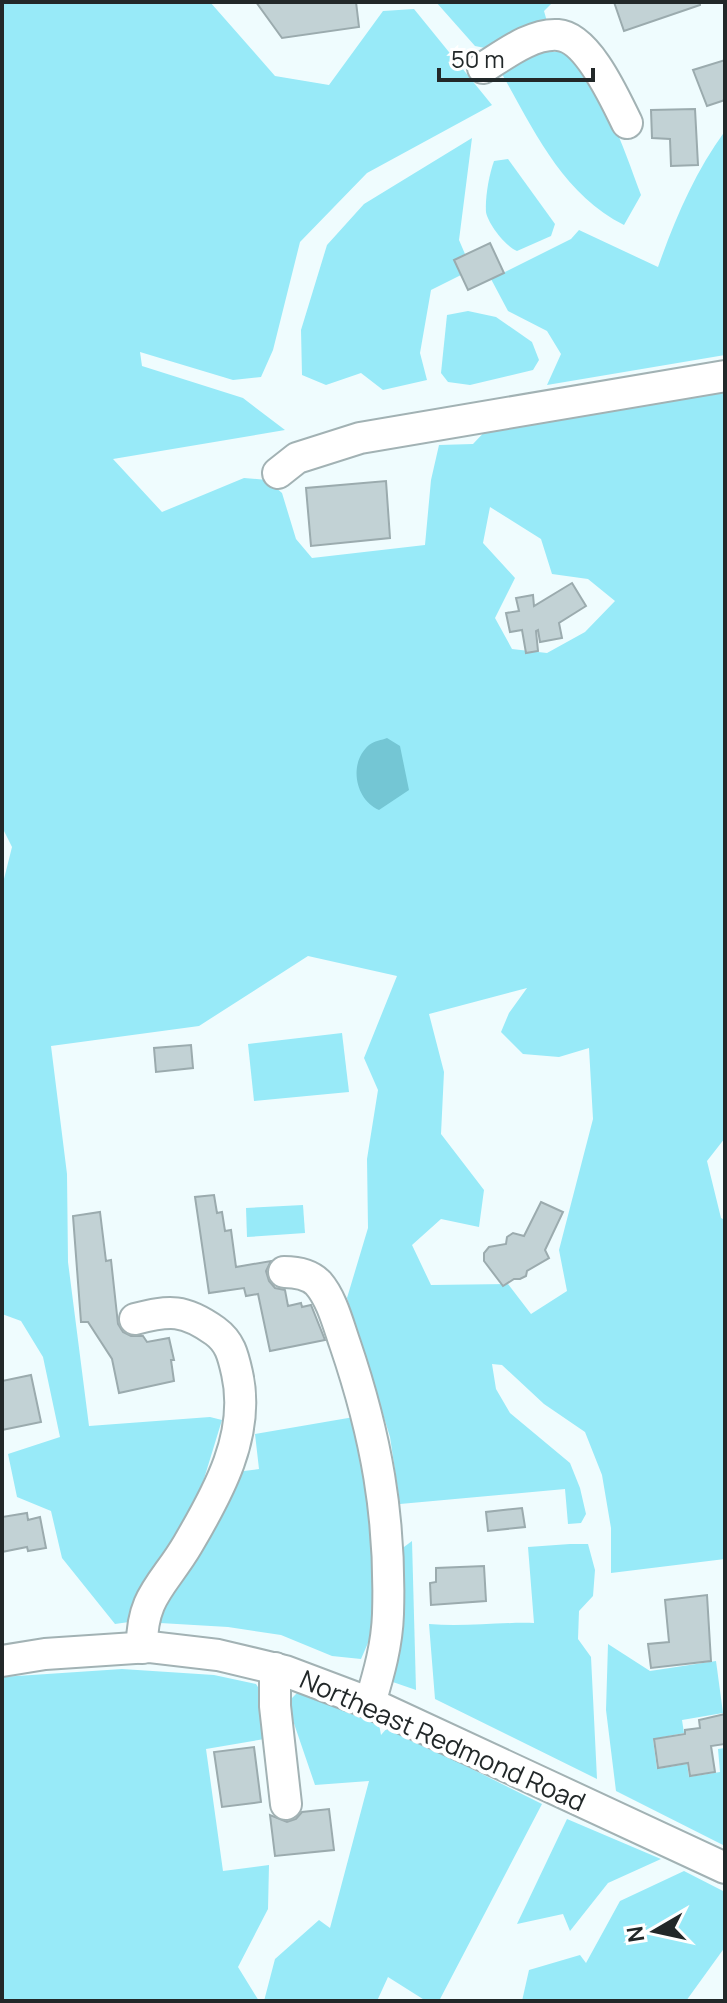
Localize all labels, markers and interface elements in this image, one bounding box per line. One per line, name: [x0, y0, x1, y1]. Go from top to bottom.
scale bar: [439, 32, 593, 82]
text: 50 m: [451, 42, 505, 75]
street label: Northeast Redmond Road: [295, 1661, 591, 1819]
north arrow: [615, 1891, 695, 1971]
text: N: [619, 1924, 651, 1944]

